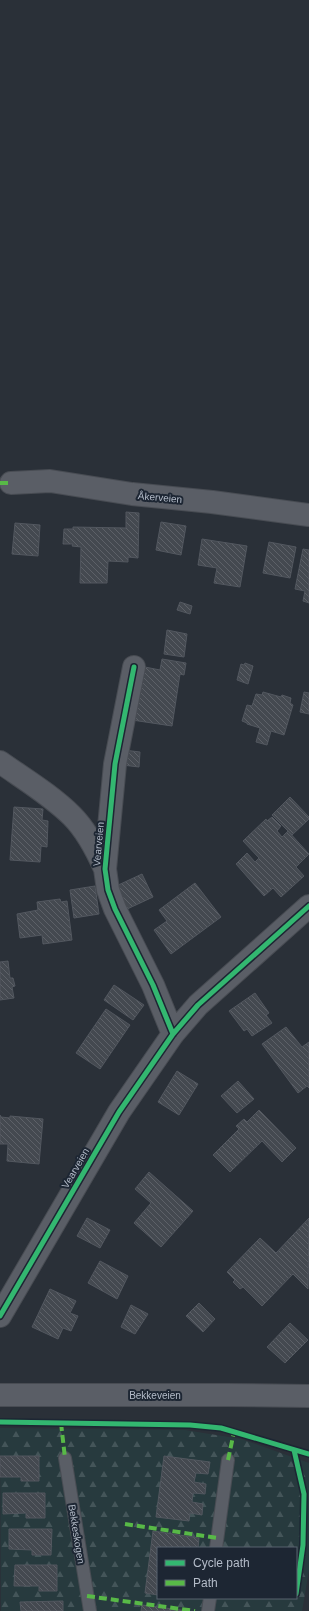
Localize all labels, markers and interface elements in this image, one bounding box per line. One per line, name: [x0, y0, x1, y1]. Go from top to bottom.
street label: Åkerveien: [137, 489, 183, 505]
street label: Vearveien: [91, 821, 106, 867]
street label: Vearveien: [60, 1146, 91, 1190]
street label: Bekkeveien: [129, 1390, 181, 1401]
street label: Bekkeskogen: [66, 1504, 87, 1565]
legend: [157, 1547, 297, 1599]
text: Cycle path: [193, 1556, 250, 1570]
text: Path: [193, 1576, 218, 1590]

